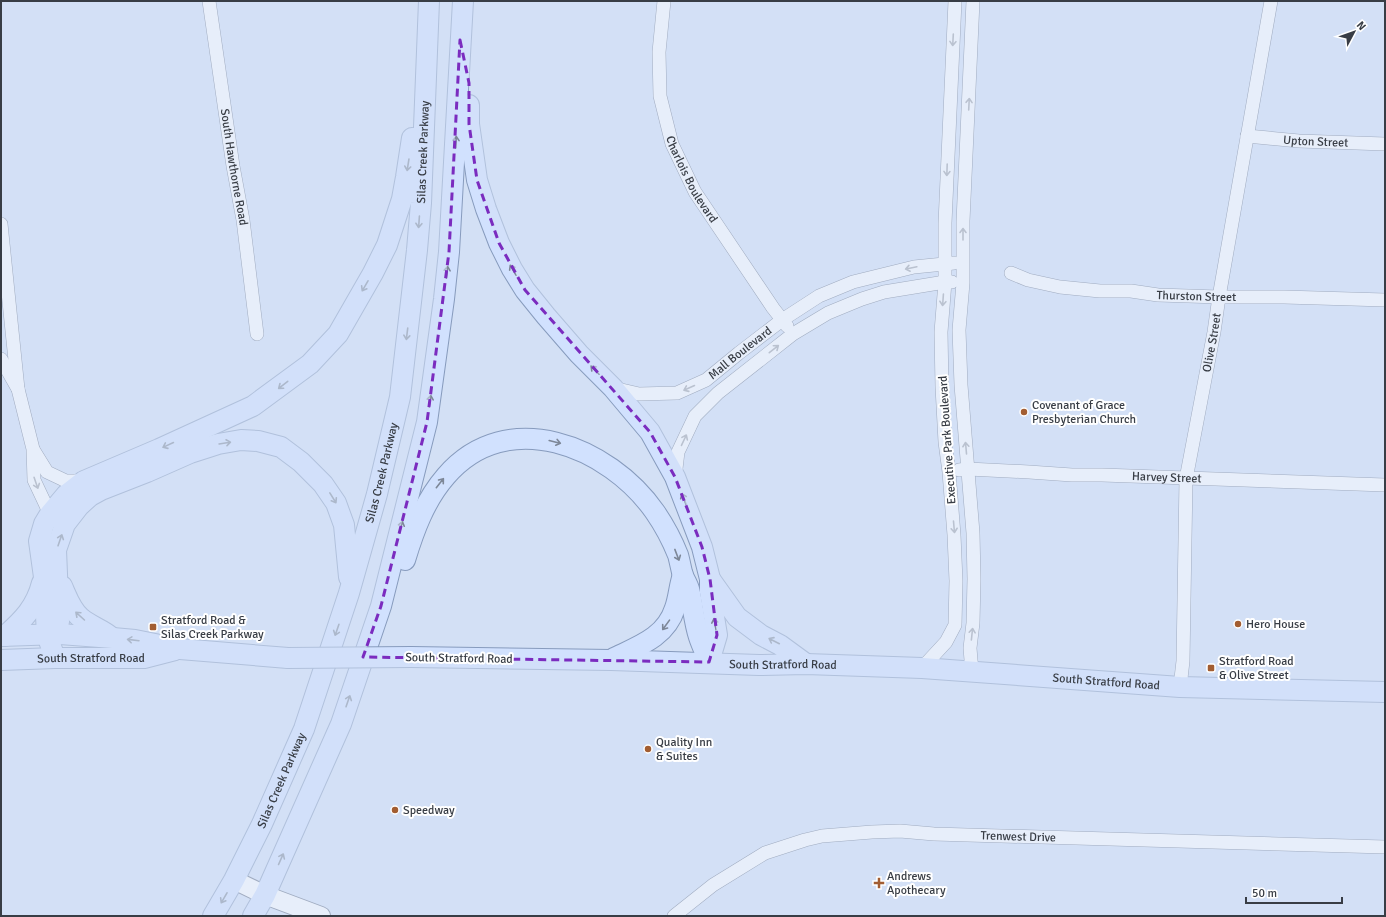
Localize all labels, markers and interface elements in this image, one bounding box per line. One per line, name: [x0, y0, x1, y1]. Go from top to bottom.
north arrow: [1334, 12, 1374, 52]
text: N: [1354, 19, 1369, 33]
one-way arrow: [949, 33, 957, 46]
one-way arrow: [965, 98, 972, 111]
street label: Silas Creek Parkway: [414, 100, 433, 204]
street label: South Hawthorne Road: [217, 108, 251, 226]
street label: Upton Street: [1282, 133, 1349, 151]
street label: Charlois Boulevard: [662, 134, 721, 226]
one-way arrow: [452, 136, 459, 149]
one-way arrow: [404, 158, 412, 171]
one-way arrow: [944, 163, 951, 176]
one-way arrow: [416, 215, 423, 228]
one-way arrow: [959, 228, 967, 241]
one-way arrow: [509, 264, 517, 276]
one-way arrow: [905, 264, 918, 272]
one-way arrow: [443, 266, 450, 279]
one-way arrow: [360, 280, 368, 292]
street label: Thurston Street: [1156, 288, 1236, 305]
one-way arrow: [940, 293, 947, 306]
street label: Olive Street: [1200, 312, 1225, 374]
street label: Mall Boulevard: [705, 323, 775, 383]
one-way arrow: [404, 327, 411, 340]
one-way arrow: [768, 344, 779, 353]
one-way arrow: [591, 365, 600, 375]
street label: Executive Park Boulevard: [936, 375, 959, 505]
one-way arrow: [277, 381, 288, 389]
one-way arrow: [683, 385, 695, 392]
one-way arrow: [426, 395, 434, 408]
place label: Covenant of Grace Presbyterian Church: [1032, 398, 1136, 427]
marker: Covenant of Grace Presbyterian Church: [1019, 407, 1029, 417]
street label: Silas Creek Parkway: [362, 421, 402, 525]
one-way arrow: [681, 434, 688, 446]
one-way arrow: [218, 439, 231, 447]
one-way arrow: [549, 439, 562, 447]
one-way arrow: [162, 442, 174, 449]
one-way arrow: [962, 442, 970, 455]
street label: Harvey Street: [1132, 469, 1202, 487]
one-way arrow: [33, 476, 40, 489]
one-way arrow: [436, 478, 445, 489]
one-way arrow: [329, 492, 337, 504]
one-way arrow: [679, 494, 687, 506]
one-way arrow: [950, 520, 957, 533]
one-way arrow: [397, 521, 405, 534]
one-way arrow: [57, 533, 64, 546]
one-way arrow: [674, 548, 682, 560]
one-way arrow: [75, 612, 86, 621]
place label: Stratford Road & Silas Creek Parkway: [161, 613, 264, 642]
place label: Hero House: [1246, 617, 1305, 632]
one-way arrow: [711, 618, 719, 631]
one-way arrow: [662, 619, 670, 630]
marker: Hero House: [1233, 619, 1243, 629]
marker: Stratford Road & Silas Creek Parkway: [148, 622, 158, 632]
one-way arrow: [333, 623, 340, 636]
one-way arrow: [968, 628, 976, 641]
one-way arrow: [127, 636, 140, 644]
one-way arrow: [768, 637, 780, 645]
street label: South Stratford Road: [405, 650, 513, 667]
street label: South Stratford Road: [37, 651, 145, 667]
place label: Stratford Road & Olive Street: [1219, 654, 1294, 683]
street label: South Stratford Road: [729, 657, 837, 673]
marker: Stratford Road & Olive Street: [1206, 663, 1216, 673]
street label: South Stratford Road: [1052, 671, 1161, 694]
one-way arrow: [345, 696, 353, 708]
street label: Silas Creek Parkway: [254, 730, 310, 831]
place label: Quality Inn & Suites: [656, 735, 712, 764]
marker: Quality Inn & Suites: [643, 744, 653, 754]
place label: Speedway: [403, 803, 455, 818]
marker: Speedway: [390, 805, 400, 815]
street label: Trenwest Drive: [980, 828, 1056, 846]
one-way arrow: [278, 854, 285, 866]
place label: Andrews Apothecary: [887, 869, 946, 898]
marker: Andrews Apothecary: [874, 878, 884, 888]
scale bar: [1246, 879, 1342, 905]
text: 50 m: [1252, 886, 1277, 901]
one-way arrow: [219, 892, 227, 904]

